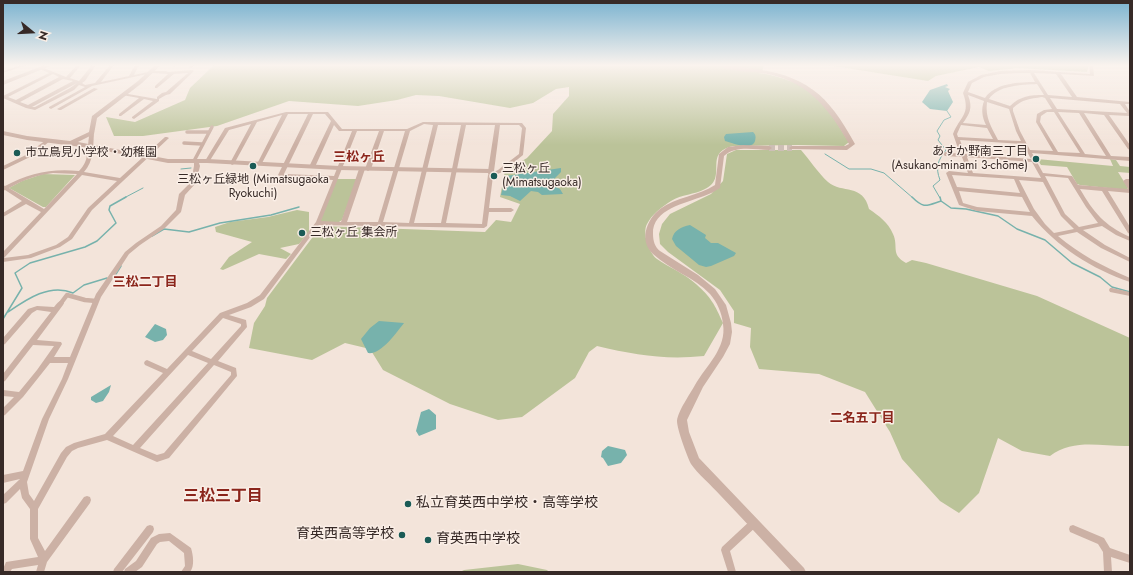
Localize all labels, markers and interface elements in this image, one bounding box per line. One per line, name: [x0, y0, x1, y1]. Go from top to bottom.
north arrow: [12, 12, 52, 52]
text: N: [34, 29, 52, 42]
place label: あすか野南三丁目 (Asukano-minami 3-chōme): [891, 145, 1028, 173]
place label: 市立鳥見小学校・幼稚園: [25, 146, 157, 160]
marker: 市立鳥見小学校・幼稚園: [12, 148, 22, 158]
district label: 三松ヶ丘: [333, 150, 385, 166]
marker: あすか野南三丁目 (Asukano-minami 3-chōme): [1031, 154, 1041, 164]
marker: 三松ヶ丘緑地 (Mimatsugaoka Ryokuchi): [248, 161, 258, 171]
place label: 三松ヶ丘 (Mimatsugaoka): [502, 162, 582, 190]
marker: 三松ヶ丘 (Mimatsugaoka): [489, 171, 499, 181]
place label: 三松ヶ丘緑地 (Mimatsugaoka Ryokuchi): [177, 173, 329, 201]
place label: 三松ヶ丘 集会所: [310, 226, 398, 240]
marker: 三松ヶ丘 集会所: [297, 228, 307, 238]
district label: 三松二丁目: [113, 275, 177, 291]
district label: 二名五丁目: [830, 411, 894, 427]
district label: 三松三丁目: [183, 487, 263, 507]
place label: 私立育英西中学校・高等学校: [416, 496, 598, 512]
marker: 私立育英西中学校・高等学校: [403, 499, 413, 509]
place label: 育英西高等学校: [296, 527, 394, 543]
marker: 育英西高等学校: [397, 530, 407, 540]
place label: 育英西中学校: [436, 532, 520, 548]
marker: 育英西中学校: [423, 535, 433, 545]

